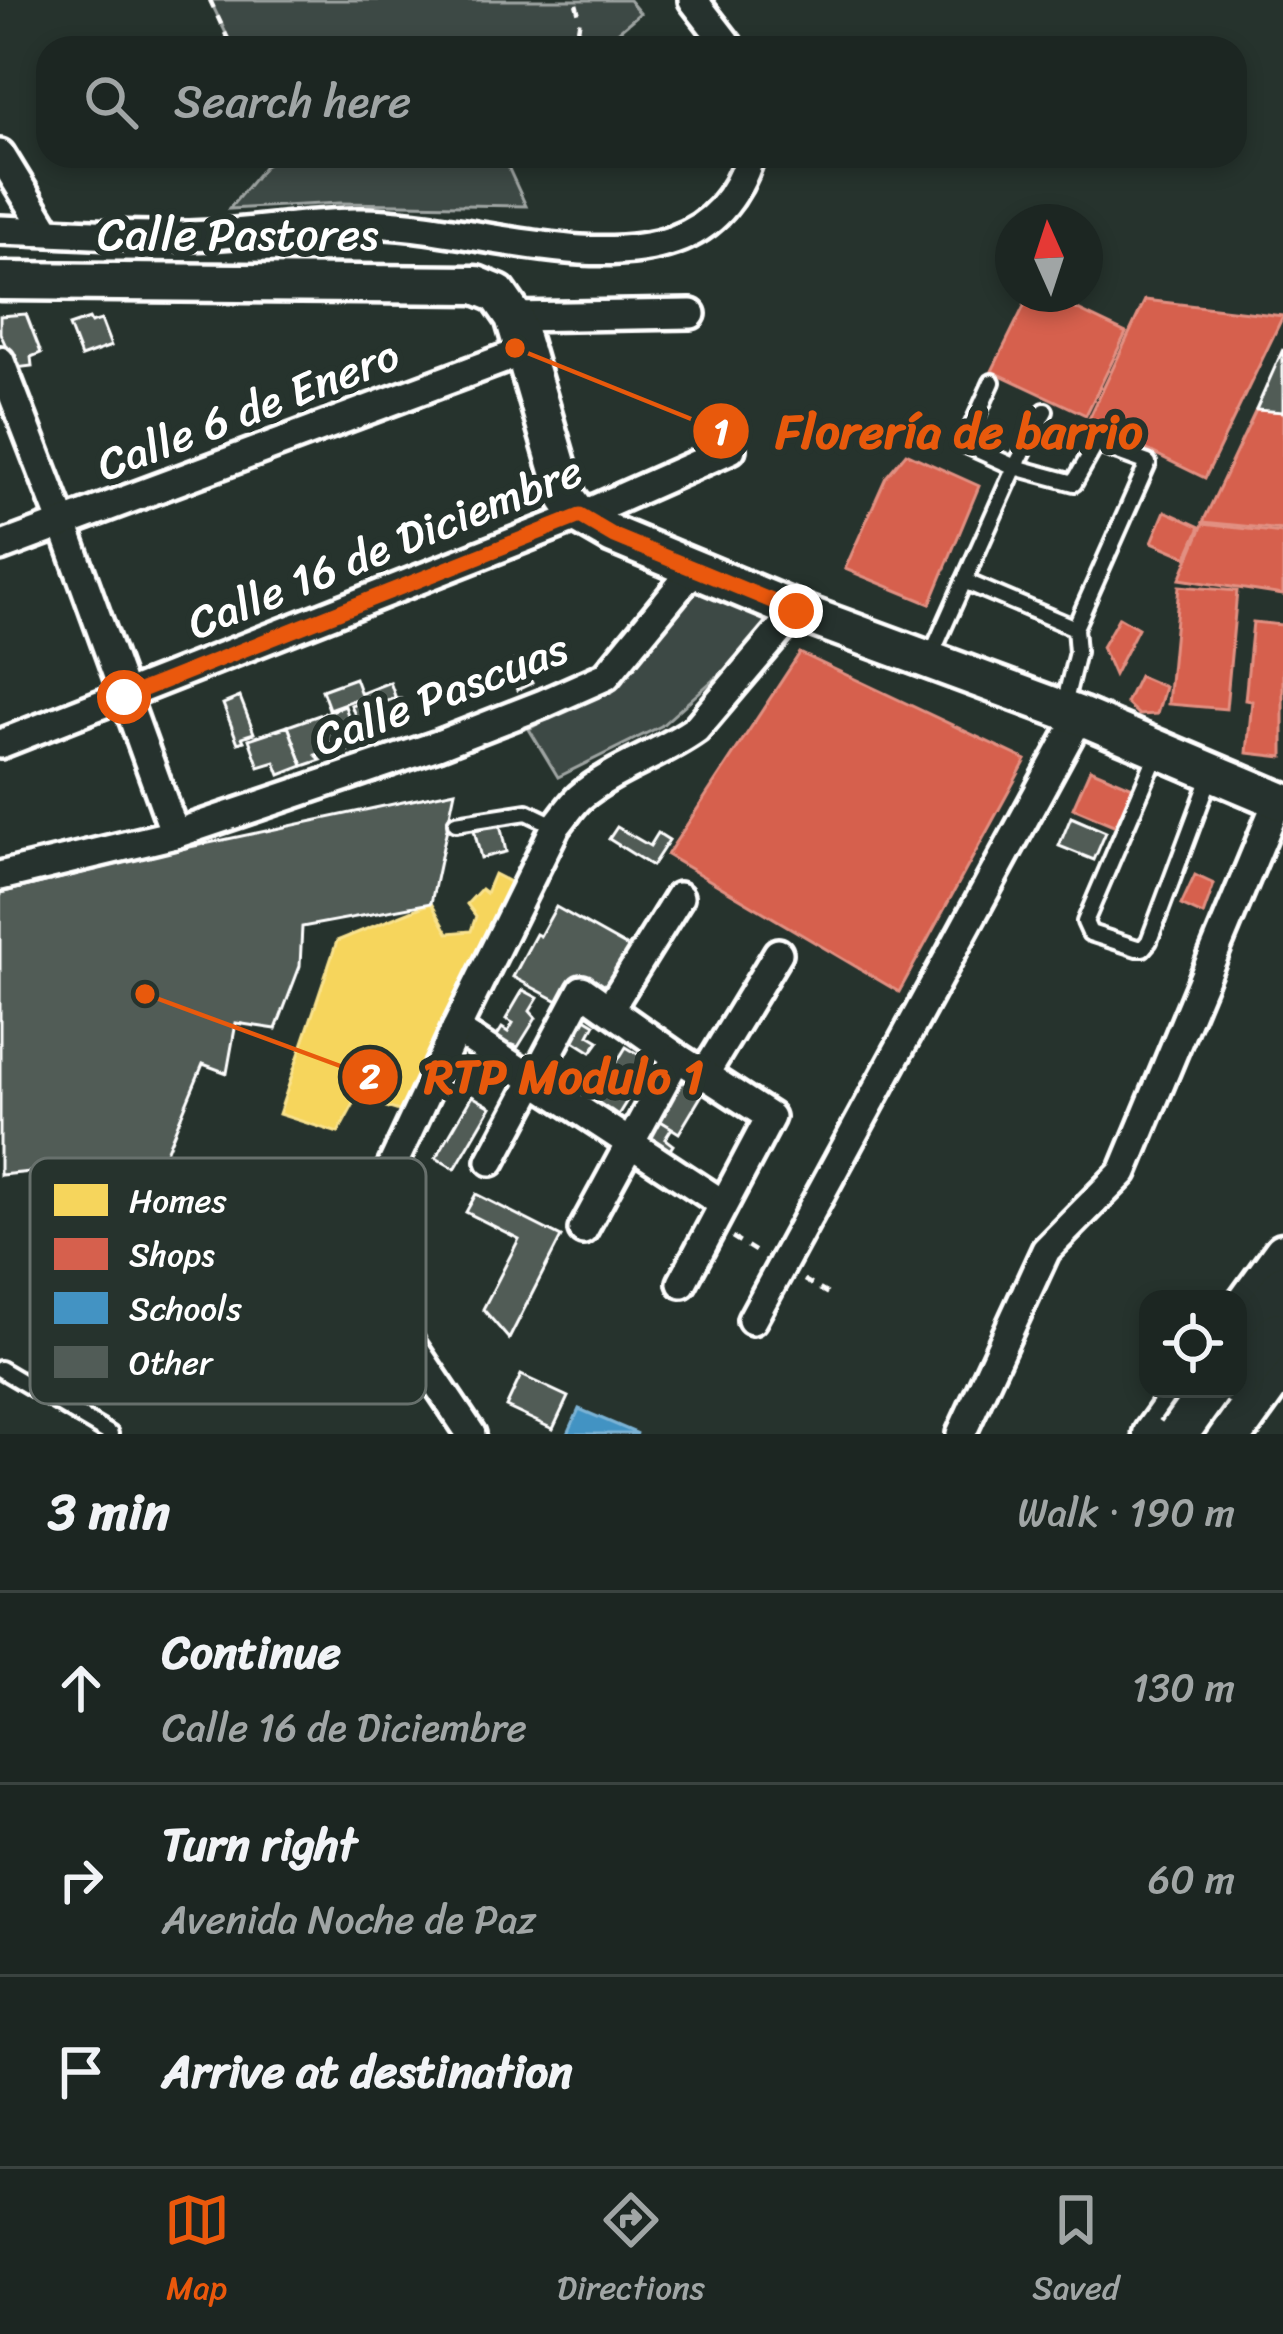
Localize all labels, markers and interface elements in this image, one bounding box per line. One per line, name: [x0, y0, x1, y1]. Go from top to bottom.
search box: [36, 36, 1247, 168]
text: Search here: [174, 62, 411, 142]
icon: search: [78, 69, 144, 135]
street label: Calle Pastores: [97, 195, 379, 275]
north arrow: [995, 204, 1103, 312]
street label: Calle 6 de Enero: [85, 315, 411, 505]
callout: Florería de barrio: [691, 389, 1167, 473]
text: Florería de barrio: [774, 389, 1143, 474]
text: 1: [713, 400, 729, 464]
street label: Calle 16 de Diciembre: [175, 431, 595, 663]
route end: [769, 584, 823, 638]
street label: Calle Pascuas: [301, 608, 581, 779]
route start: [97, 670, 151, 724]
text: RTP Modulo 1: [423, 1034, 704, 1119]
callout: RTP Modulo 1: [340, 1035, 727, 1119]
text: 2: [360, 1045, 381, 1109]
legend: [30, 1158, 426, 1404]
text: Homes: [129, 1172, 227, 1230]
text: Shops: [129, 1226, 215, 1284]
text: Schools: [129, 1280, 242, 1338]
map controls: [1139, 1290, 1247, 1398]
button: locate: [1139, 1290, 1247, 1398]
text: Other: [129, 1334, 214, 1392]
text: 3 min: [48, 1467, 170, 1557]
text: Walk · 190 m: [1017, 1478, 1235, 1547]
text: Continue: [162, 1613, 341, 1693]
text: 130 m: [1132, 1653, 1235, 1722]
icon: ahead: [48, 1655, 114, 1721]
text: Calle 16 de Diciembre: [162, 1693, 527, 1762]
text: Turn right: [162, 1805, 357, 1885]
text: 60 m: [1148, 1845, 1235, 1914]
icon: right: [48, 1847, 114, 1913]
text: Avenida Noche de Paz: [162, 1885, 536, 1954]
text: Arrive at destination: [162, 2032, 572, 2112]
icon: arrive: [48, 2039, 114, 2105]
tab: Map: [164, 2187, 230, 2317]
tab: Directions: [557, 2187, 705, 2317]
tab: Saved: [1032, 2187, 1119, 2317]

